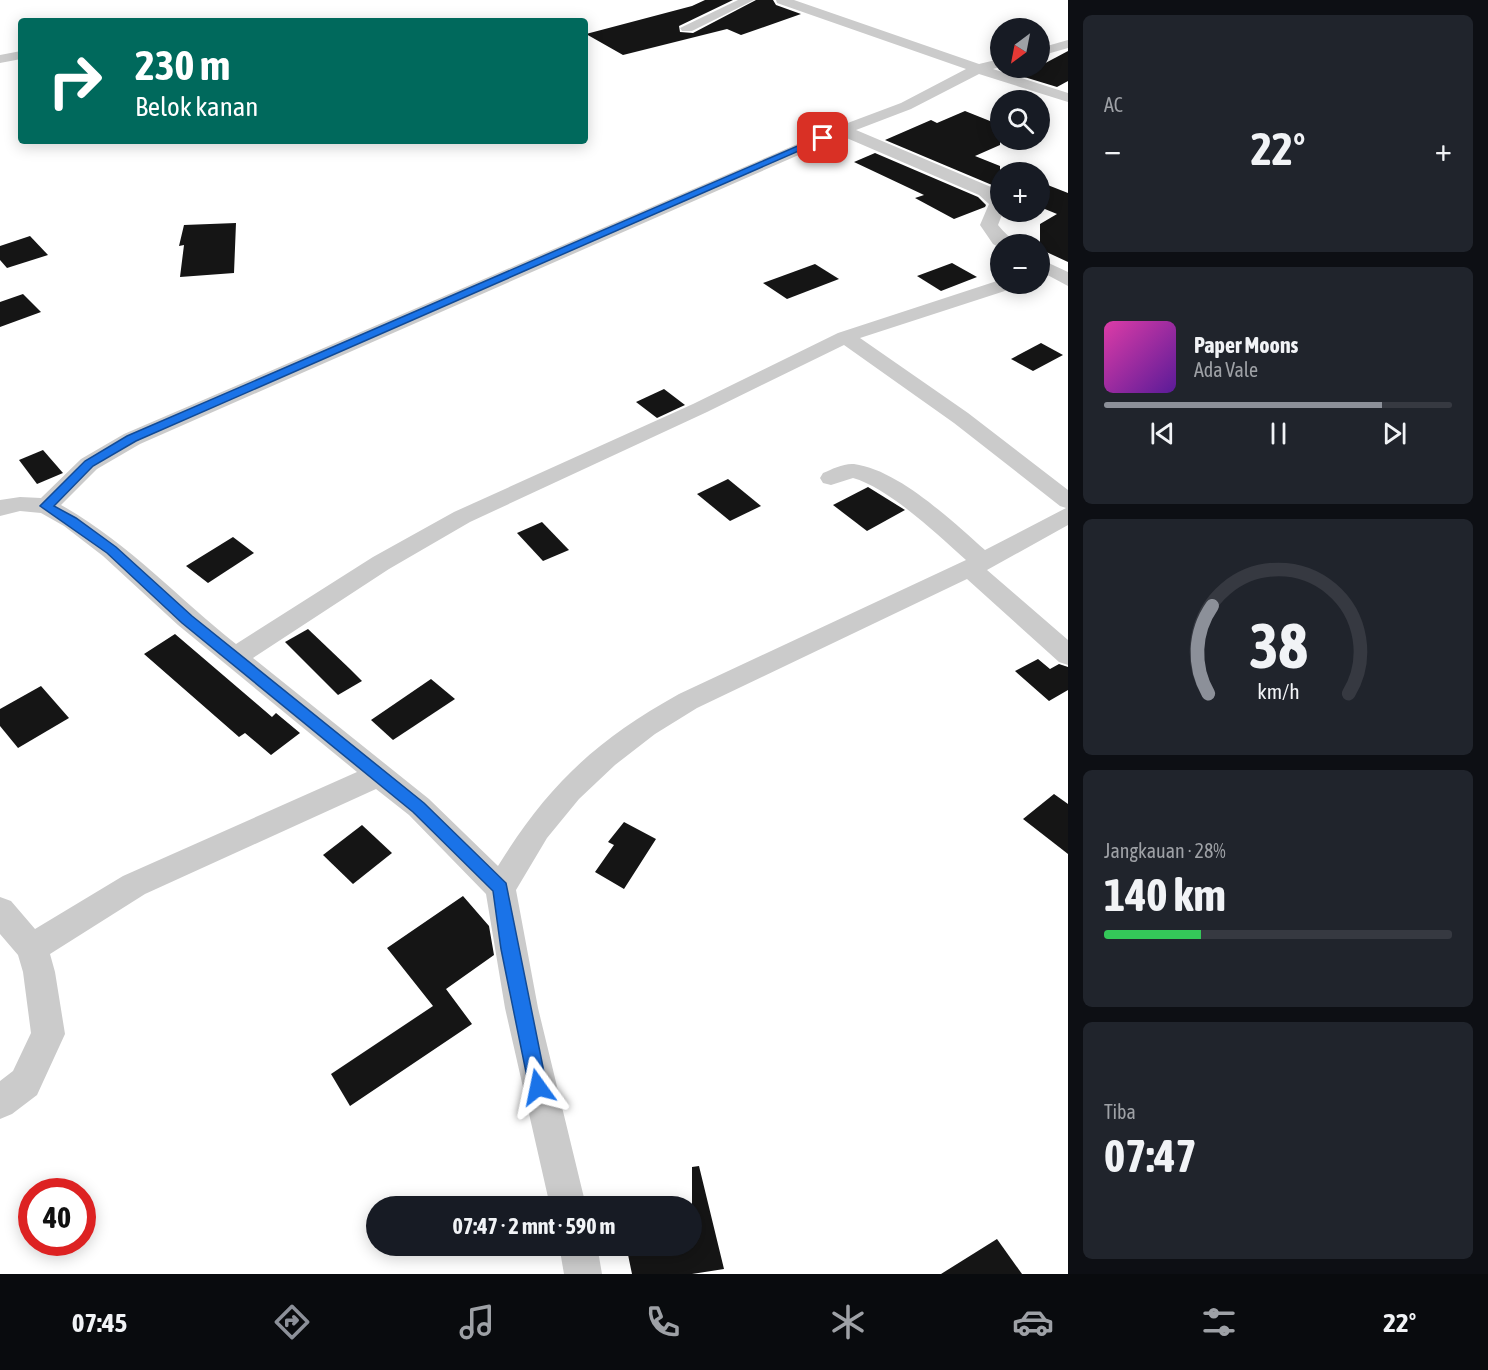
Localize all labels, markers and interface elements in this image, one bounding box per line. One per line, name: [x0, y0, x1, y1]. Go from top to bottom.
north arrow: [990, 18, 1050, 78]
map controls: [990, 18, 1050, 294]
text: 230 m: [135, 41, 230, 89]
icon: right: [36, 42, 114, 120]
button: search: [990, 90, 1050, 150]
text: Belok kanan: [135, 91, 258, 122]
text: AC: [1104, 93, 1123, 116]
pin: [797, 112, 848, 163]
icon: arrive: [806, 121, 839, 154]
text: 22°: [1251, 123, 1305, 175]
text: −: [1104, 130, 1121, 168]
text: +: [1435, 130, 1452, 168]
button: +: [990, 162, 1050, 222]
button: −: [990, 234, 1050, 294]
text: Paper Moons: [1194, 332, 1298, 358]
text: Ada Vale: [1194, 358, 1258, 381]
icon: previous: [1146, 417, 1179, 450]
icon: pause: [1262, 417, 1295, 450]
icon: next: [1378, 417, 1411, 450]
text: 38: [1249, 610, 1307, 681]
text: km/h: [1257, 679, 1299, 704]
text: Jangkauan · 28%: [1104, 839, 1226, 862]
text: 140 km: [1104, 869, 1226, 921]
position arrow: [506, 1055, 570, 1119]
text: Tiba: [1104, 1100, 1136, 1123]
text: 07:47: [1104, 1130, 1197, 1182]
speed limit sign: 40: [18, 1178, 96, 1256]
text: 07:47 · 2 mnt · 590 m: [453, 1213, 615, 1239]
icon: directions: [271, 1301, 313, 1343]
icon: music: [456, 1301, 498, 1343]
icon: phone: [642, 1301, 684, 1343]
icon: climate: [827, 1301, 869, 1343]
icon: car: [1012, 1301, 1054, 1343]
icon: filters: [1198, 1301, 1240, 1343]
text: 07:45: [72, 1307, 127, 1338]
text: 22°: [1383, 1307, 1416, 1338]

